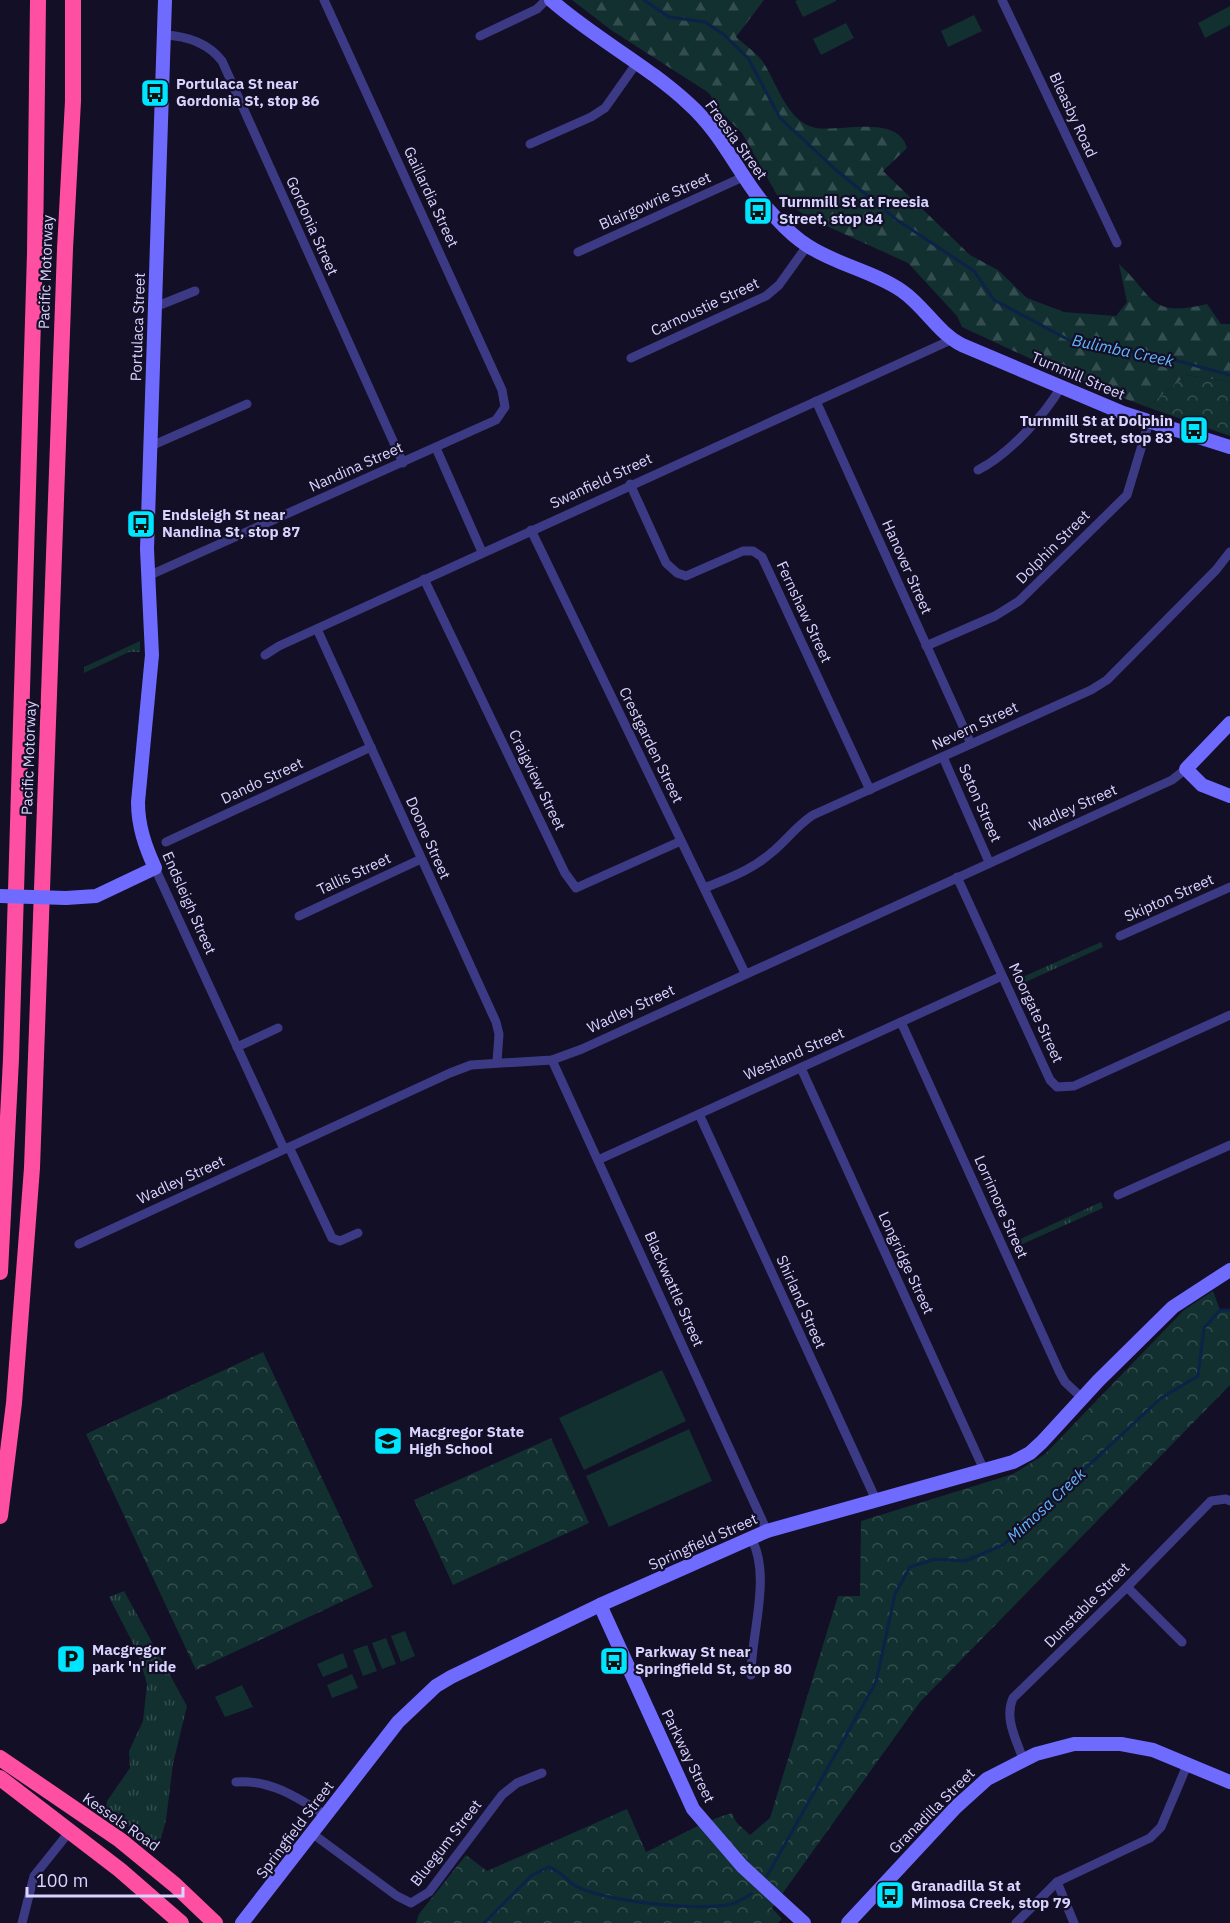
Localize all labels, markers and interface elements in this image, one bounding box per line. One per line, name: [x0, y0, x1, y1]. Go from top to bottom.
street label: Bleasby Road: [1045, 69, 1101, 160]
place label: Portulaca St near Gordonia St, stop 86: [176, 74, 320, 110]
bus stop icon: Portulaca St near Gordonia St, stop 86: [139, 77, 171, 109]
street label: Freesia Street: [701, 96, 772, 183]
street label: Gaillardia Street: [400, 143, 463, 250]
street label: Blairgowrie Street: [596, 167, 714, 234]
street label: Gordonia Street: [282, 173, 343, 278]
place label: Turnmill St at Freesia Street, stop 84: [779, 192, 930, 228]
bus stop icon: Turnmill St at Freesia Street, stop 84: [742, 195, 774, 227]
street label: Pacific Motorway: [34, 214, 57, 329]
street label: Portulaca Street: [126, 272, 149, 382]
street label: Carnoustie Street: [648, 273, 762, 340]
water label: Bulimba Creek: [1070, 329, 1176, 371]
street label: Turnmill Street: [1028, 347, 1128, 404]
place label: Turnmill St at Dolphin Street, stop 83: [1020, 411, 1173, 447]
bus stop icon: Turnmill St at Dolphin Street, stop 83: [1178, 414, 1210, 446]
street label: Nandina Street: [306, 437, 406, 496]
street label: Swanfield Street: [547, 449, 655, 513]
place label: Endsleigh St near Nandina St, stop 87: [162, 505, 300, 541]
street label: Dolphin Street: [1012, 506, 1094, 588]
bus stop icon: Endsleigh St near Nandina St, stop 87: [125, 508, 157, 540]
street label: Hanover Street: [878, 517, 937, 617]
street label: Fernshaw Street: [773, 558, 836, 666]
street label: Crestgarden Street: [615, 684, 688, 806]
street label: Nevern Street: [929, 697, 1021, 754]
street label: Pacific Motorway: [17, 700, 40, 815]
street label: Craigview Street: [505, 726, 570, 833]
street label: Dando Street: [218, 753, 306, 808]
street label: Seton Street: [955, 761, 1006, 845]
street label: Wadley Street: [1026, 780, 1120, 835]
street label: Doone Street: [402, 794, 455, 882]
street label: Endsleigh Street: [158, 848, 221, 957]
street label: Tallis Street: [314, 848, 394, 899]
street label: Skipton Street: [1121, 869, 1216, 926]
street label: Moorgate Street: [1005, 960, 1068, 1066]
street label: Wadley Street: [584, 980, 678, 1037]
street label: Westland Street: [741, 1023, 847, 1084]
street label: Wadley Street: [134, 1151, 228, 1208]
street label: Lorrimore Street: [970, 1153, 1033, 1261]
street label: Longridge Street: [874, 1209, 939, 1317]
street label: Blackwattle Street: [641, 1228, 708, 1349]
street label: Shirland Street: [772, 1252, 831, 1352]
place label: Macgregor State High School: [409, 1422, 524, 1458]
school or university icon: Macgregor State High School: [372, 1425, 404, 1457]
water label: Mimosa Creek: [1003, 1463, 1090, 1546]
street label: Springfield Street: [645, 1509, 760, 1574]
street label: Dunstable Street: [1040, 1558, 1133, 1651]
place label: Macgregor park 'n' ride: [92, 1640, 176, 1676]
place label: Parkway St near Springfield St, stop 80: [635, 1642, 792, 1678]
parking icon: Macgregor park 'n' ride: [55, 1643, 87, 1675]
bus stop icon: Parkway St near Springfield St, stop 80: [598, 1645, 630, 1677]
street label: Parkway Street: [658, 1706, 719, 1806]
street label: Granadilla Street: [885, 1764, 979, 1858]
street label: Springfield Street: [252, 1777, 337, 1882]
street label: Kessels Road: [79, 1788, 163, 1855]
street label: Bluegum Street: [406, 1796, 485, 1890]
scale bar: [27, 1860, 183, 1898]
text: 100 m: [36, 1869, 88, 1892]
place label: Granadilla St at Mimosa Creek, stop 79: [911, 1876, 1071, 1912]
bus stop icon: Granadilla St at Mimosa Creek, stop 79: [874, 1879, 906, 1911]

